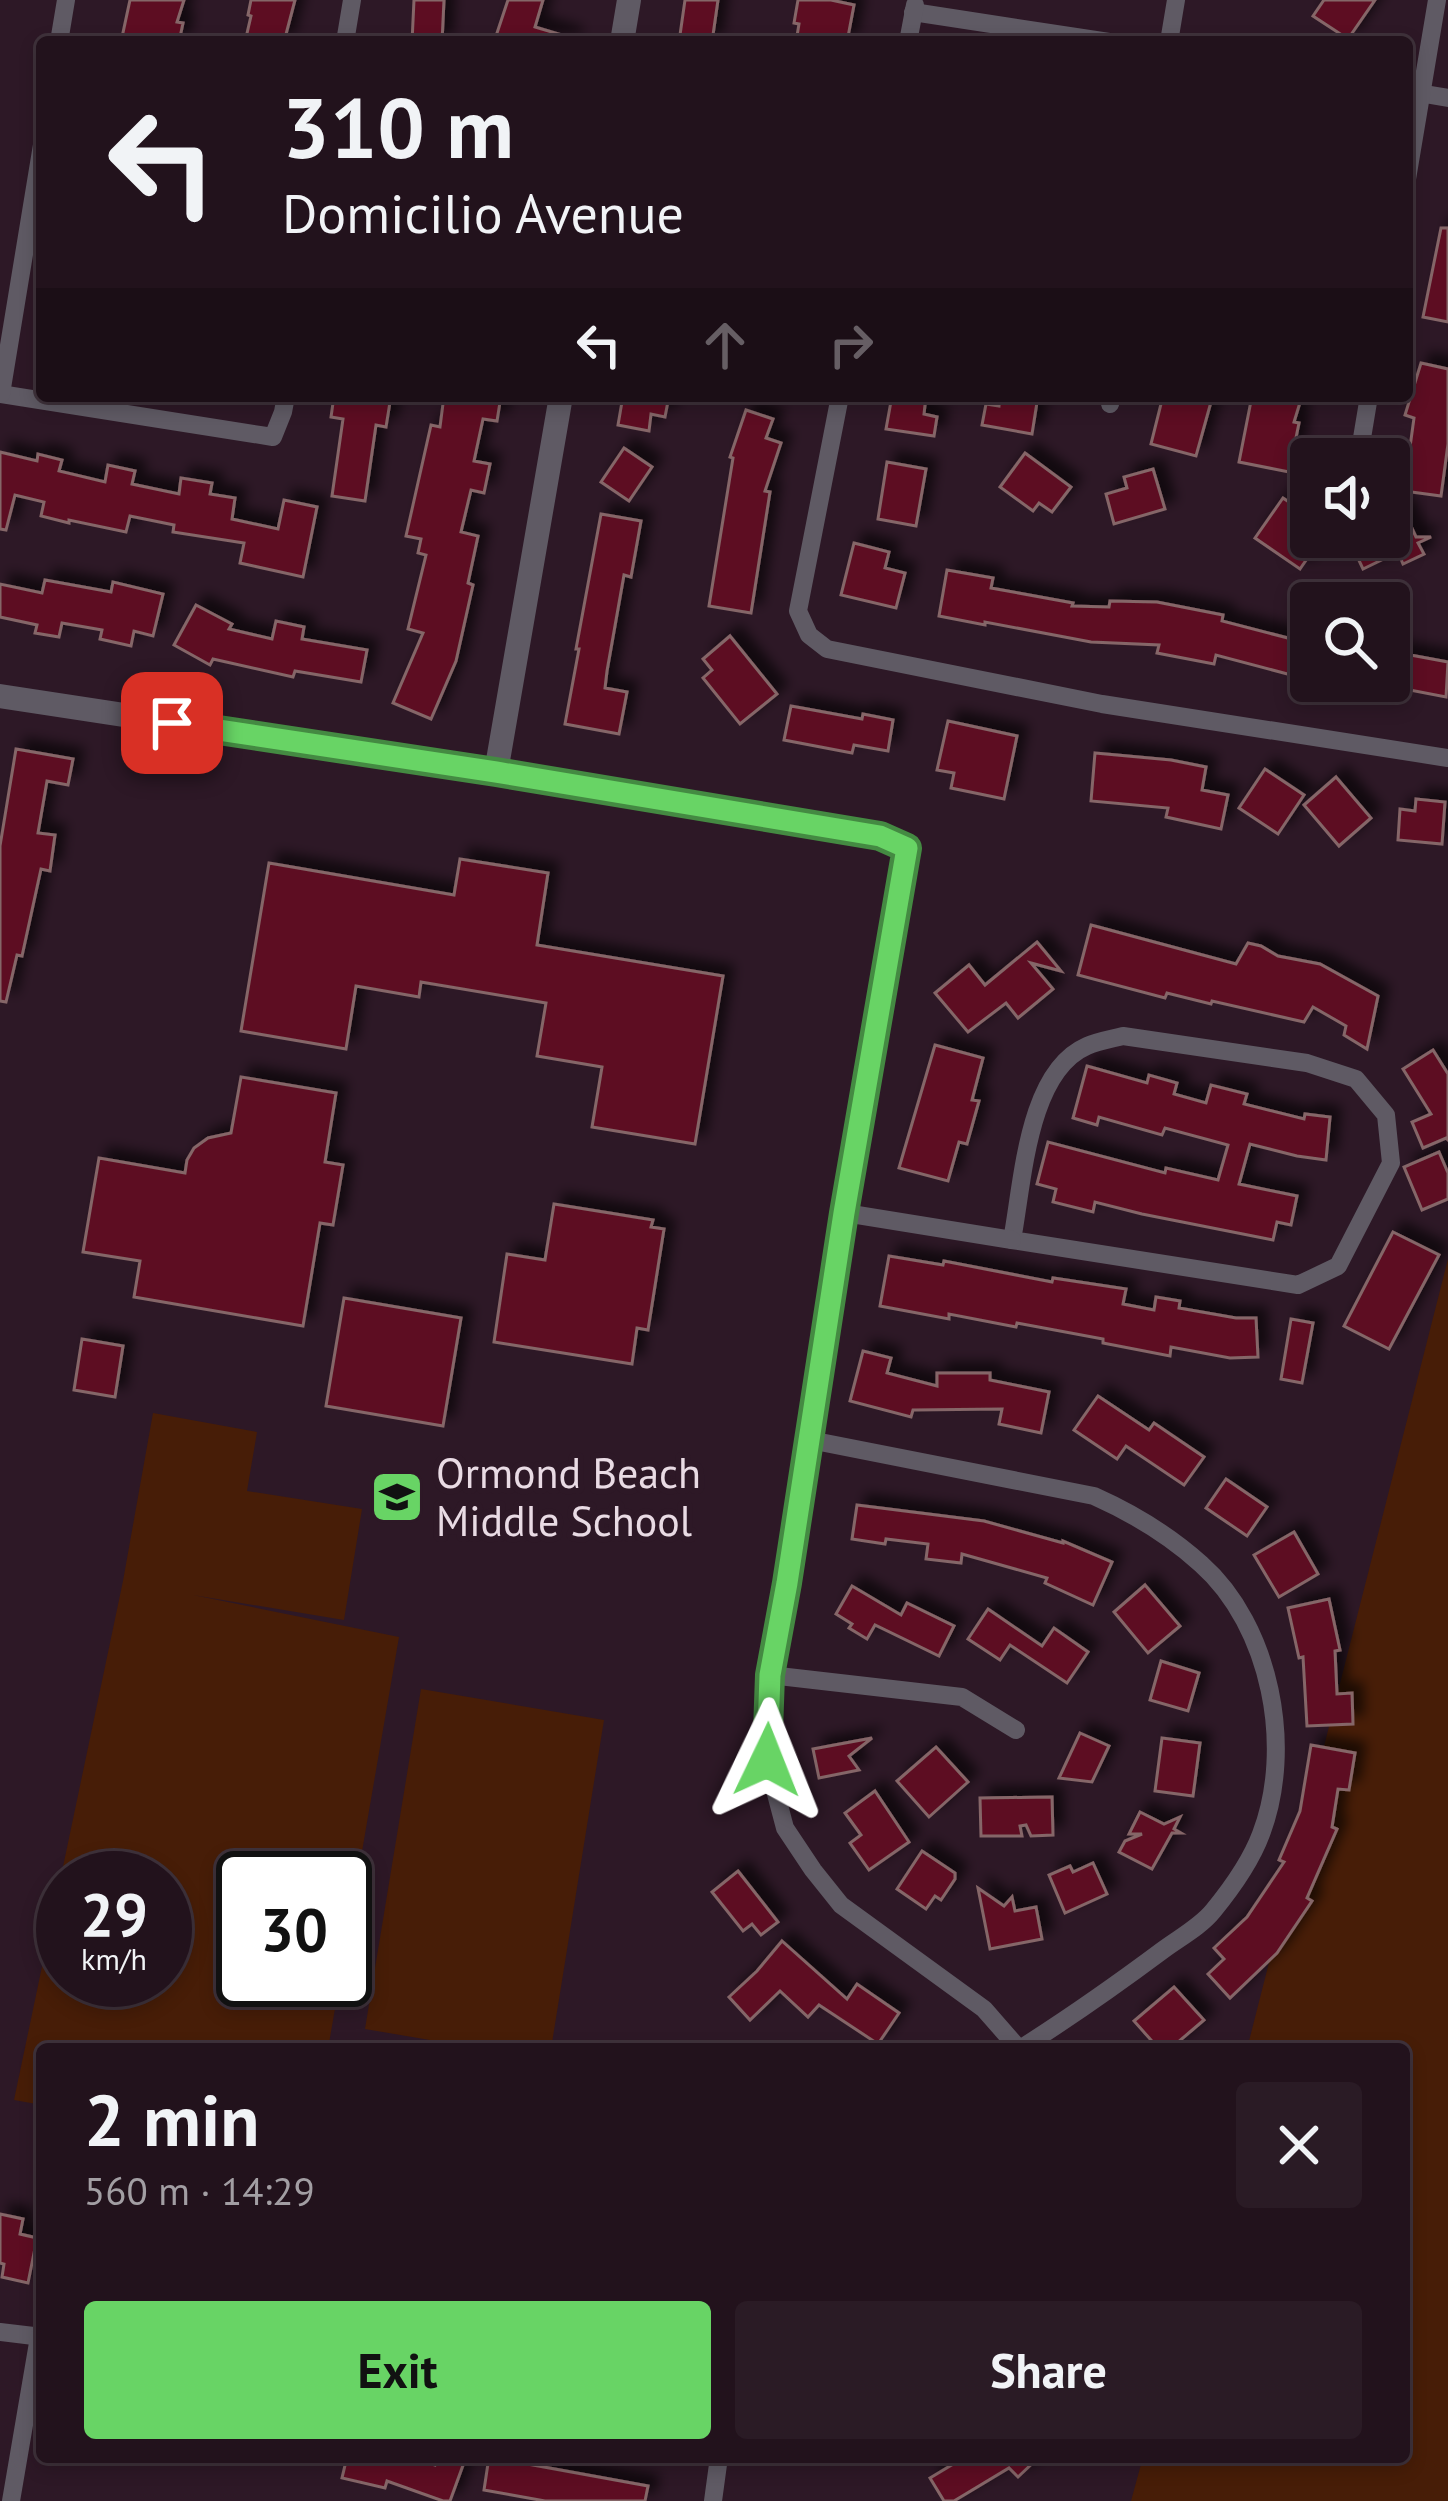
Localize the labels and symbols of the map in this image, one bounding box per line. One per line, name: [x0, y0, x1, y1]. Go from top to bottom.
pin: [121, 672, 223, 774]
place label: Ormond Beach Middle School: [436, 1445, 701, 1548]
school or university icon: Ormond Beach Middle School: [369, 1469, 425, 1525]
position arrow: [704, 1697, 830, 1823]
speed limit sign: 30: [216, 1851, 372, 2007]

